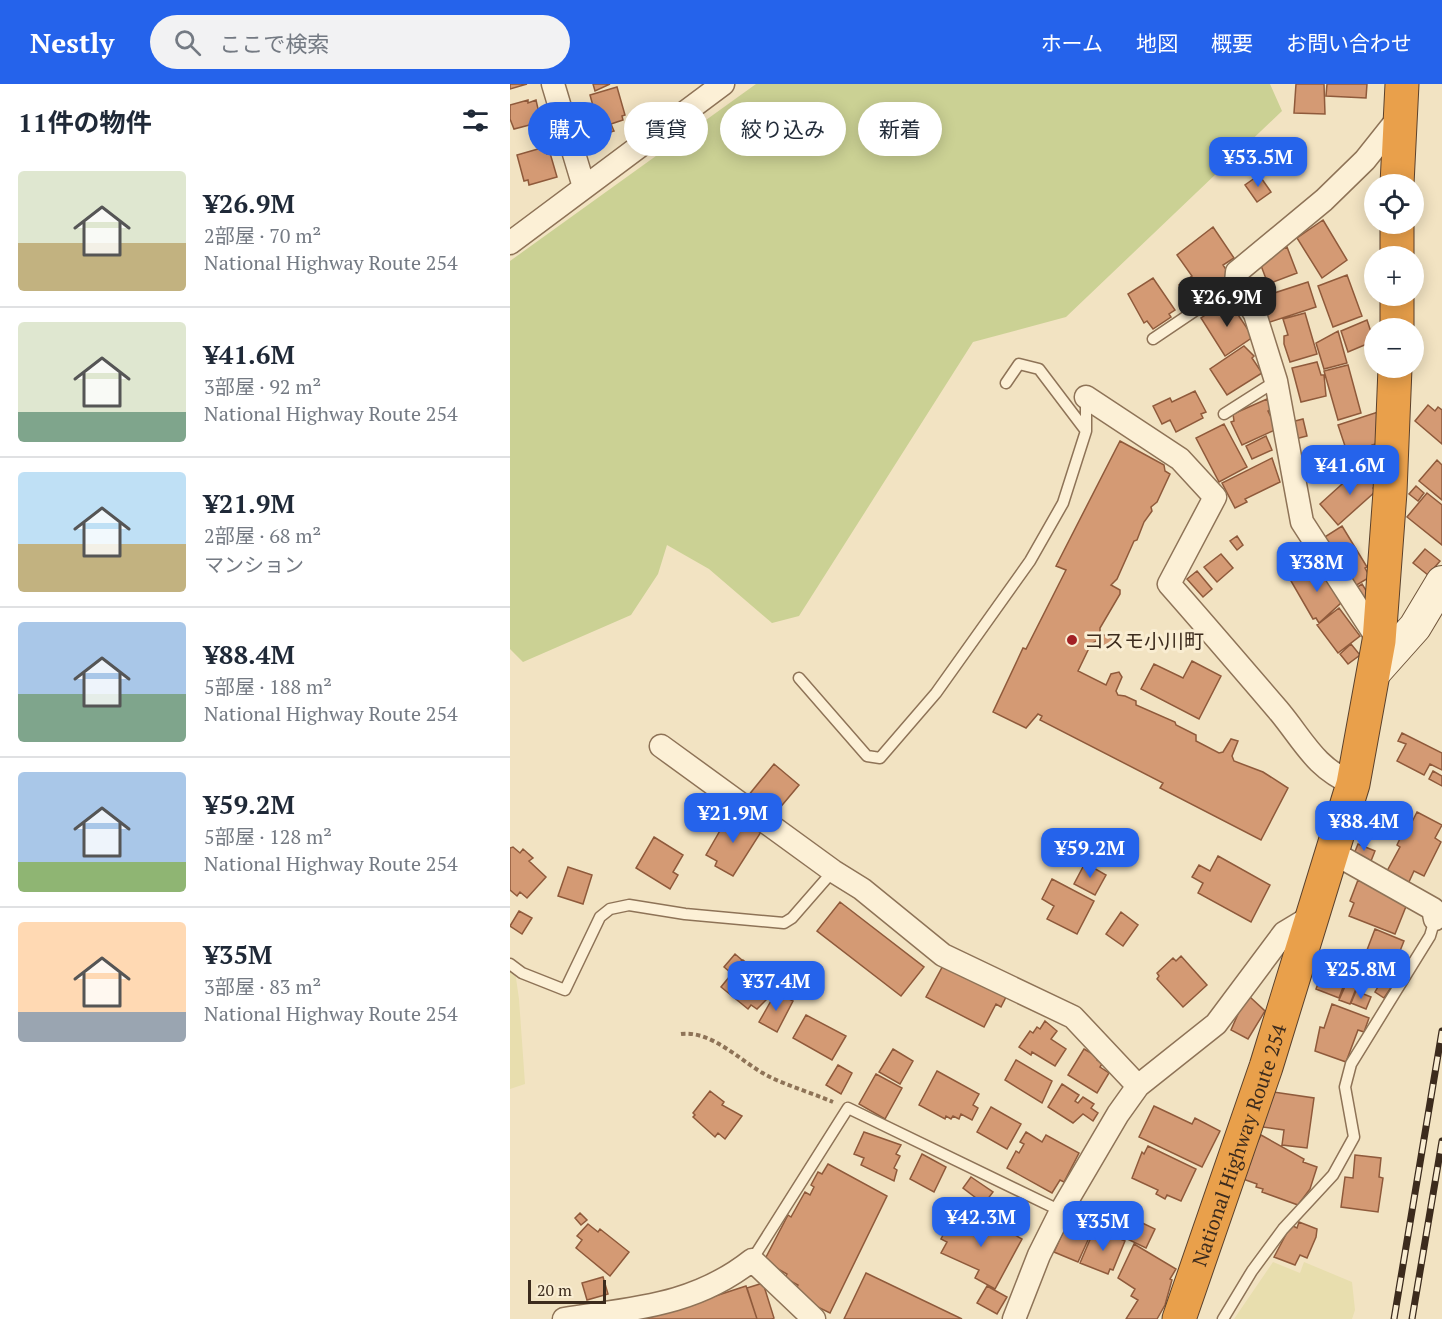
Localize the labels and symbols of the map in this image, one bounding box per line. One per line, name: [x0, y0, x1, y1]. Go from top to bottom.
pin: ¥53.5M: [1209, 137, 1307, 188]
pin: ¥26.9M: [1178, 277, 1276, 328]
pin: ¥41.6M: [1301, 445, 1399, 496]
pin: ¥38M: [1281, 542, 1353, 593]
place label: コスモ小川町: [1084, 627, 1204, 654]
marker: コスモ小川町: [1065, 633, 1079, 647]
pin: ¥21.9M: [684, 793, 782, 844]
pin: ¥88.4M: [1315, 801, 1413, 852]
pin: ¥59.2M: [1041, 828, 1139, 879]
pin: ¥25.8M: [1312, 949, 1410, 1000]
pin: ¥37.4M: [727, 961, 825, 1012]
street label: National Highway Route 254: [1185, 1020, 1292, 1270]
pin: ¥42.3M: [932, 1197, 1030, 1248]
pin: ¥35M: [1067, 1201, 1139, 1252]
scale bar: [528, 1277, 606, 1304]

